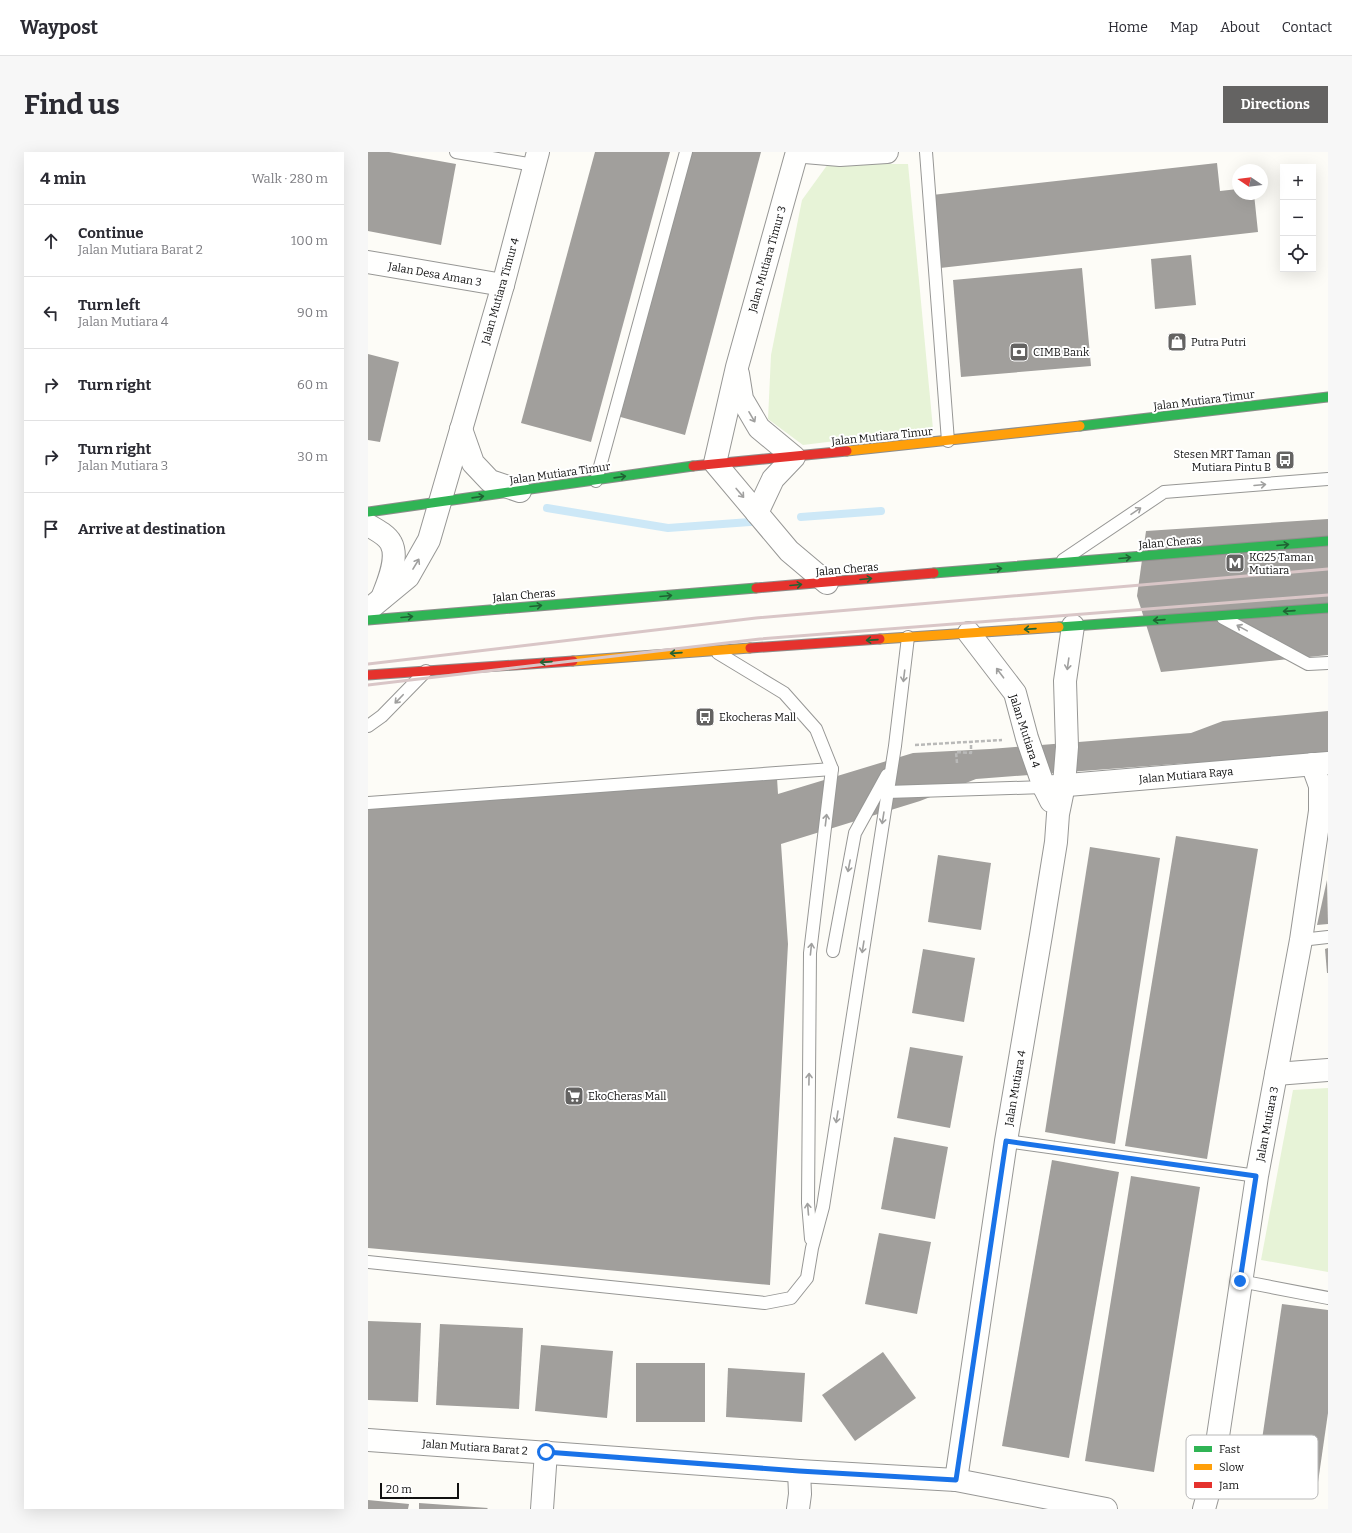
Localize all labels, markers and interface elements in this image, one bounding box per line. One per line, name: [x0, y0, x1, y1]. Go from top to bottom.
text: Waypost: [20, 16, 98, 39]
text: Home: [1108, 19, 1148, 36]
text: Map: [1170, 19, 1198, 36]
text: About: [1220, 19, 1260, 36]
text: Contact: [1282, 19, 1332, 36]
button: Directions: [1223, 86, 1328, 123]
text: Find us: [24, 88, 120, 121]
north arrow: [1232, 164, 1268, 200]
map controls: [1280, 164, 1316, 272]
button: +: [1280, 164, 1316, 200]
text: 4 min: [40, 168, 86, 189]
text: Walk · 280 m: [251, 171, 328, 186]
button: −: [1280, 200, 1316, 236]
street label: Jalan Mutiara Timur 3: [746, 204, 789, 315]
text: Continue: [78, 224, 144, 242]
icon: ahead: [40, 230, 62, 252]
text: 100 m: [291, 233, 328, 248]
street label: Jalan Mutiara Timur 4: [479, 236, 522, 347]
button: locate: [1280, 236, 1316, 272]
text: Jalan Mutiara Barat 2: [78, 242, 203, 257]
street label: Jalan Desa Aman 3: [386, 260, 483, 289]
text: Turn left: [78, 296, 140, 314]
icon: left: [40, 302, 62, 324]
text: 90 m: [297, 305, 328, 320]
text: Jalan Mutiara 4: [78, 314, 168, 329]
shop icon: Putra Putri: [1166, 331, 1188, 353]
place label: Putra Putri: [1191, 336, 1247, 349]
bank icon: CIMB Bank: [1008, 341, 1030, 363]
place label: CIMB Bank: [1033, 346, 1090, 359]
icon: right: [40, 374, 62, 396]
text: Turn right: [78, 376, 151, 394]
text: 60 m: [297, 377, 328, 392]
street label: Jalan Mutiara Timur: [1152, 388, 1255, 413]
one-way arrow: [749, 411, 757, 423]
street label: Jalan Mutiara Timur: [830, 425, 933, 448]
text: Turn right: [78, 440, 151, 458]
icon: right: [40, 446, 62, 468]
place label: Stesen MRT Taman Mutiara Pintu B: [1174, 448, 1271, 474]
text: 30 m: [297, 449, 328, 464]
bus stop icon: Stesen MRT Taman Mutiara Pintu B: [1274, 449, 1296, 471]
text: Jalan Mutiara 3: [78, 458, 168, 473]
street label: Jalan Mutiara Timur: [508, 460, 611, 487]
one-way arrow: [613, 473, 626, 481]
one-way arrow: [1253, 481, 1266, 488]
one-way arrow: [735, 488, 744, 498]
one-way arrow: [471, 493, 484, 501]
one-way arrow: [1130, 507, 1141, 515]
icon: arrive: [40, 518, 62, 540]
text: Arrive at destination: [78, 520, 225, 538]
street label: Jalan Cheras: [1137, 533, 1202, 552]
one-way arrow: [1276, 542, 1289, 549]
place label: KG25 Taman Mutiara: [1249, 551, 1314, 577]
metro station icon: KG25 Taman Mutiara: [1224, 552, 1246, 574]
one-way arrow: [1118, 554, 1131, 562]
one-way arrow: [412, 558, 420, 570]
street label: Jalan Cheras: [814, 560, 879, 579]
one-way arrow: [989, 565, 1002, 572]
one-way arrow: [859, 576, 872, 583]
one-way arrow: [789, 582, 802, 589]
street label: Jalan Cheras: [491, 586, 556, 605]
one-way arrow: [659, 592, 672, 599]
one-way arrow: [529, 603, 542, 610]
one-way arrow: [1283, 607, 1296, 614]
one-way arrow: [400, 614, 413, 621]
one-way arrow: [1153, 616, 1166, 623]
one-way arrow: [1237, 624, 1249, 631]
one-way arrow: [1024, 625, 1037, 632]
one-way arrow: [866, 636, 879, 643]
one-way arrow: [670, 650, 683, 657]
one-way arrow: [1064, 658, 1072, 671]
one-way arrow: [540, 659, 553, 666]
one-way arrow: [996, 668, 1005, 679]
one-way arrow: [900, 669, 907, 682]
street label: Jalan Mutiara 4: [1006, 692, 1043, 770]
one-way arrow: [394, 694, 404, 704]
bus stop icon: Ekocheras Mall: [694, 706, 716, 728]
place label: Ekocheras Mall: [719, 711, 796, 724]
street label: Jalan Mutiara Raya: [1137, 765, 1234, 786]
one-way arrow: [879, 812, 887, 825]
one-way arrow: [822, 814, 830, 827]
one-way arrow: [845, 859, 853, 872]
one-way arrow: [859, 940, 867, 953]
one-way arrow: [807, 943, 814, 956]
street label: Jalan Mutiara 4: [1002, 1049, 1029, 1128]
one-way arrow: [805, 1073, 813, 1086]
supermarket icon: EkoCheras Mall: [563, 1085, 585, 1107]
street label: Jalan Mutiara 3: [1254, 1085, 1281, 1164]
place label: EkoCheras Mall: [588, 1090, 667, 1103]
one-way arrow: [833, 1110, 841, 1123]
one-way arrow: [805, 1203, 812, 1216]
route end: [1231, 1272, 1249, 1290]
legend: [1186, 1435, 1318, 1499]
street label: Jalan Mutiara Barat 2: [421, 1437, 528, 1458]
route start: [537, 1443, 555, 1461]
text: Fast: [1219, 1443, 1240, 1456]
text: Slow: [1219, 1461, 1244, 1474]
text: Jam: [1218, 1479, 1239, 1492]
scale bar: [380, 1481, 459, 1500]
text: 20 m: [386, 1483, 412, 1496]

